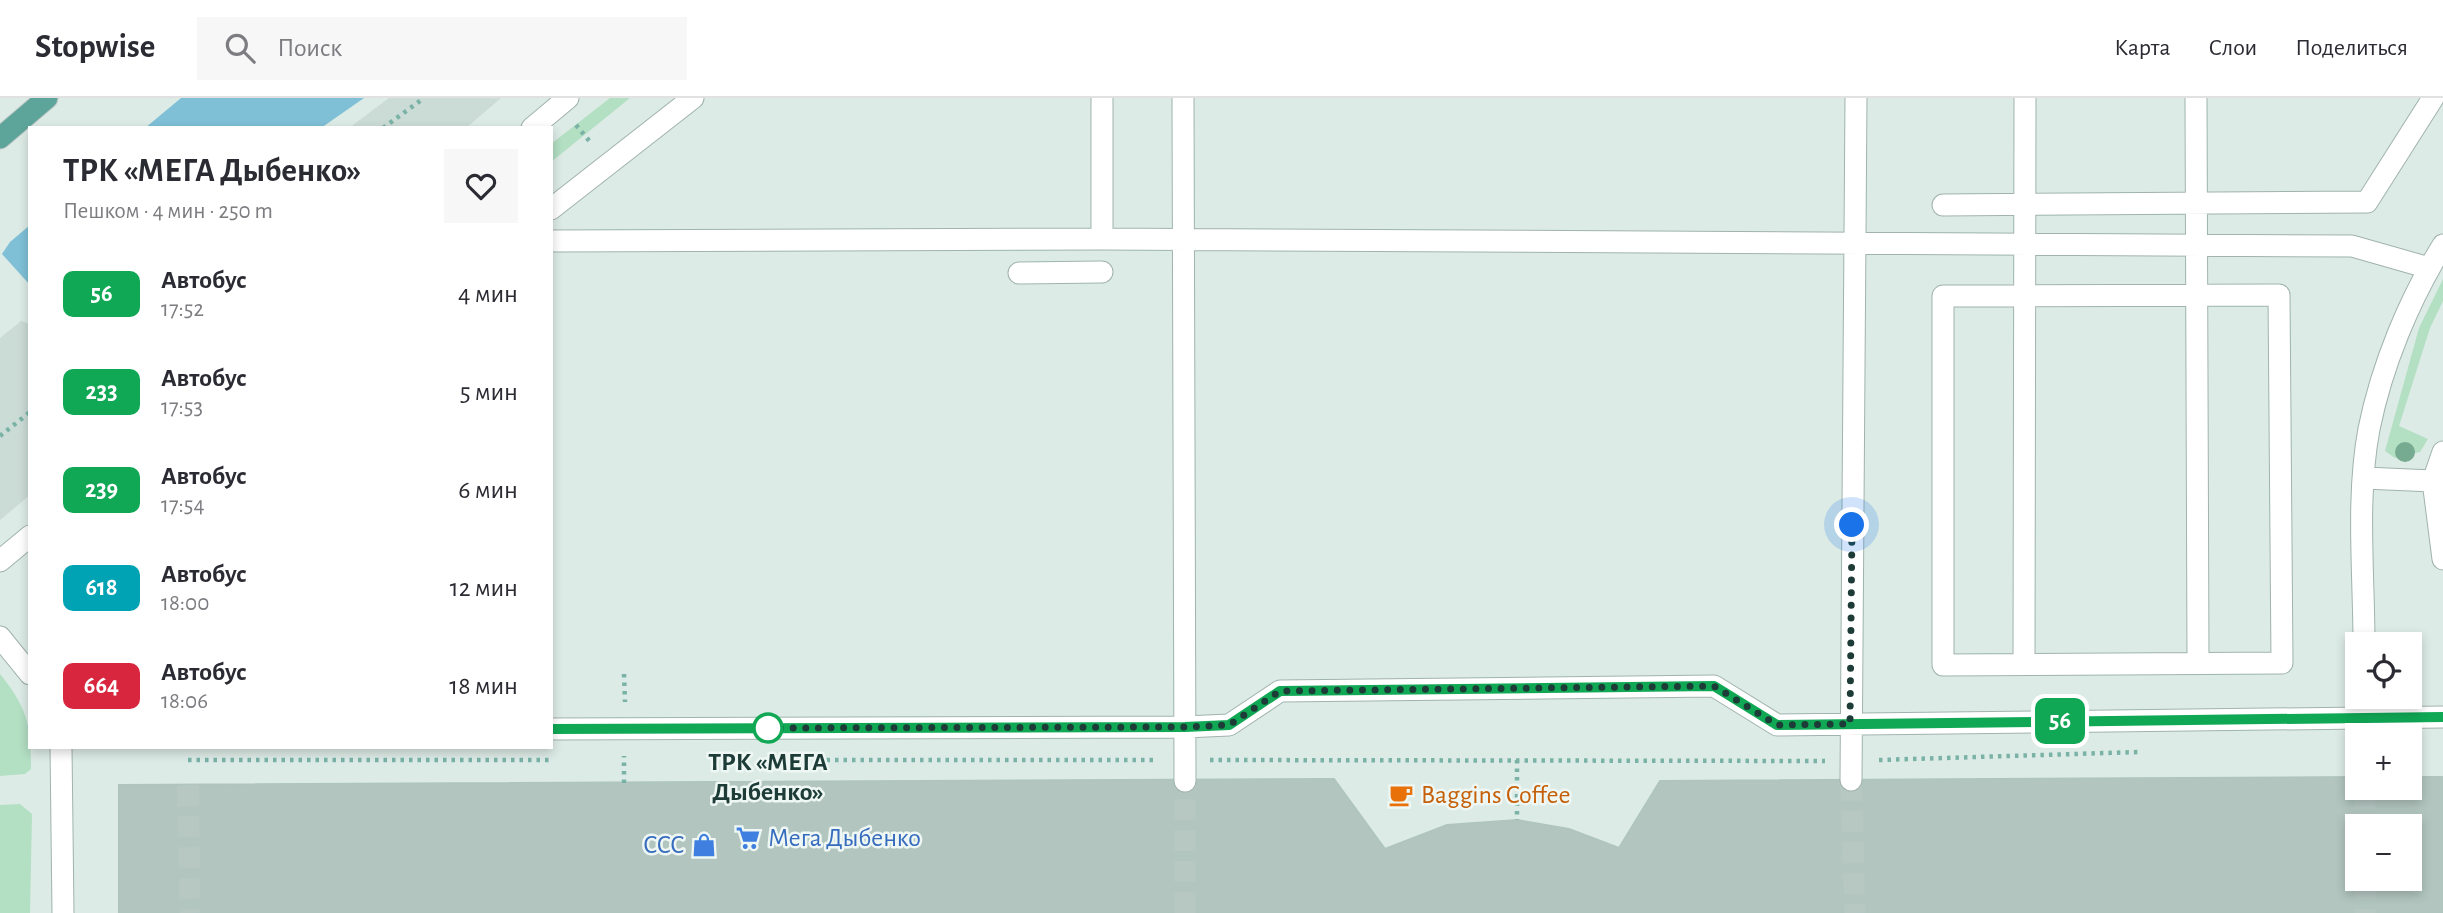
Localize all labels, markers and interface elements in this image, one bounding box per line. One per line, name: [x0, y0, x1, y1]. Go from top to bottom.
search box: [197, 17, 687, 80]
icon: search: [221, 29, 259, 67]
text: Stopwise: [35, 31, 155, 64]
text: Поиск: [277, 35, 342, 61]
text: Карта: [2114, 36, 2170, 60]
text: Слои: [2208, 36, 2257, 60]
text: Поделиться: [2295, 36, 2408, 60]
button: heart: [444, 149, 518, 223]
text: ТРК «МЕГА Дыбенко»: [63, 155, 361, 188]
text: Пешком · 4 мин · 250 m: [63, 200, 273, 223]
text: Автобус: [161, 267, 247, 293]
text: 4 мин: [458, 281, 518, 307]
text: 56: [91, 282, 112, 306]
text: 17:52: [161, 298, 204, 321]
text: Автобус: [161, 365, 247, 391]
text: 5 мин: [460, 379, 518, 405]
text: 233: [86, 380, 118, 404]
text: 17:53: [161, 396, 203, 419]
text: Автобус: [161, 463, 247, 489]
text: 6 мин: [458, 477, 518, 503]
text: 239: [85, 478, 118, 502]
text: 17:54: [161, 494, 204, 517]
your location: [1834, 507, 1869, 542]
text: Автобус: [161, 561, 247, 587]
text: 12 мин: [450, 575, 518, 601]
text: 618: [85, 576, 118, 600]
text: 18:00: [161, 592, 209, 615]
map controls: [2345, 632, 2422, 891]
button: locate: [2345, 632, 2422, 709]
text: Автобус: [161, 659, 247, 685]
text: 18 мин: [449, 673, 518, 699]
text: 664: [84, 674, 119, 698]
text: 18:06: [161, 690, 208, 713]
line badge: 56: [2028, 698, 2092, 744]
text: 56: [2049, 709, 2071, 733]
marker: ТРК «МЕГА Дыбенко»: [753, 713, 783, 743]
button: +: [2345, 723, 2422, 800]
place label: ТРК «МЕГА Дыбенко»: [708, 749, 828, 805]
cafe icon: Baggins Coffee: [1387, 781, 1415, 809]
place label: Baggins Coffee: [1421, 782, 1570, 808]
button: −: [2345, 814, 2422, 891]
supermarket icon: Мега Дыбенко: [734, 824, 762, 852]
place label: Мега Дыбенко: [768, 825, 921, 851]
shop icon: CCC: [690, 831, 718, 859]
place label: CCC: [643, 832, 684, 858]

